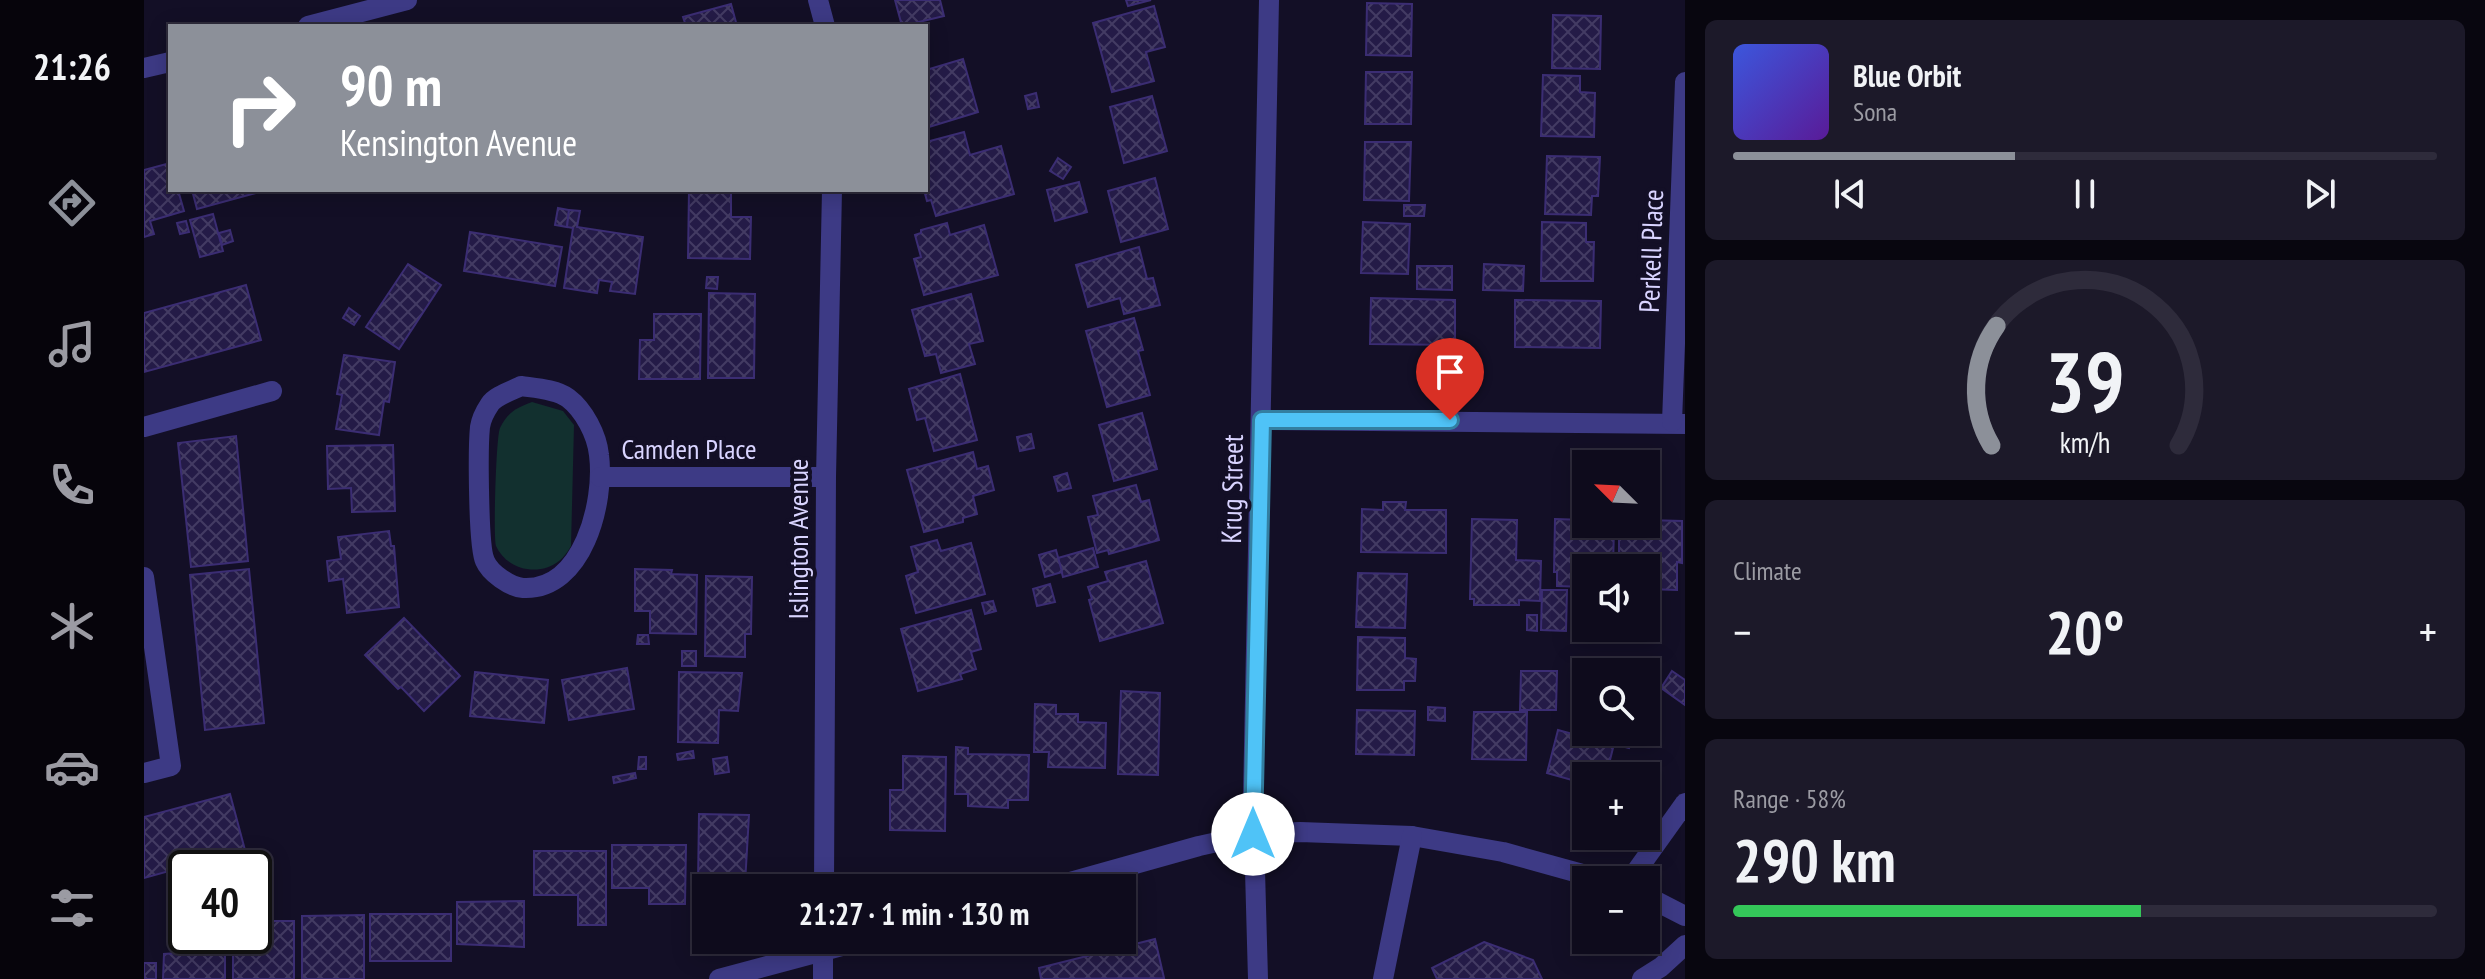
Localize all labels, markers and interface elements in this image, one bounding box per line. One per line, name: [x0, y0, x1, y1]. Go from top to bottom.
text: 21:26: [33, 43, 111, 90]
text: 90 m: [340, 49, 442, 121]
icon: right: [208, 56, 312, 160]
text: Blue Orbit: [1853, 56, 1961, 95]
text: Sona: [1853, 95, 1897, 128]
text: Kensington Avenue: [340, 119, 577, 166]
icon: previous: [1828, 172, 1872, 216]
icon: pause: [2063, 172, 2107, 216]
icon: next: [2298, 172, 2342, 216]
icon: directions: [44, 175, 100, 231]
street label: Perkell Place: [1630, 189, 1671, 313]
icon: music: [44, 316, 100, 372]
text: 39: [2045, 326, 2125, 434]
pin: [1416, 338, 1484, 420]
icon: arrive: [1428, 350, 1472, 394]
text: km/h: [2060, 424, 2110, 461]
street label: Camden Place: [621, 430, 757, 467]
street label: Krug Street: [1212, 434, 1251, 544]
north arrow: [1572, 450, 1660, 538]
map controls: [1572, 450, 1660, 954]
icon: phone: [44, 457, 100, 513]
street label: Islington Avenue: [779, 459, 816, 619]
button: sound: [1572, 554, 1660, 642]
text: Climate: [1733, 554, 1802, 587]
text: 20°: [2045, 593, 2125, 671]
icon: climate: [44, 598, 100, 654]
text: −: [1733, 603, 1751, 660]
text: +: [2419, 603, 2437, 660]
button: search: [1572, 658, 1660, 746]
icon: car: [44, 739, 100, 795]
button: +: [1572, 762, 1660, 850]
text: Range · 58%: [1733, 782, 1846, 815]
position arrow: [1211, 792, 1295, 876]
text: 290 km: [1733, 821, 1896, 899]
speed limit sign: 40: [168, 850, 272, 954]
button: −: [1572, 866, 1660, 954]
icon: filters: [44, 880, 100, 936]
text: 21:27 · 1 min · 130 m: [799, 894, 1029, 933]

